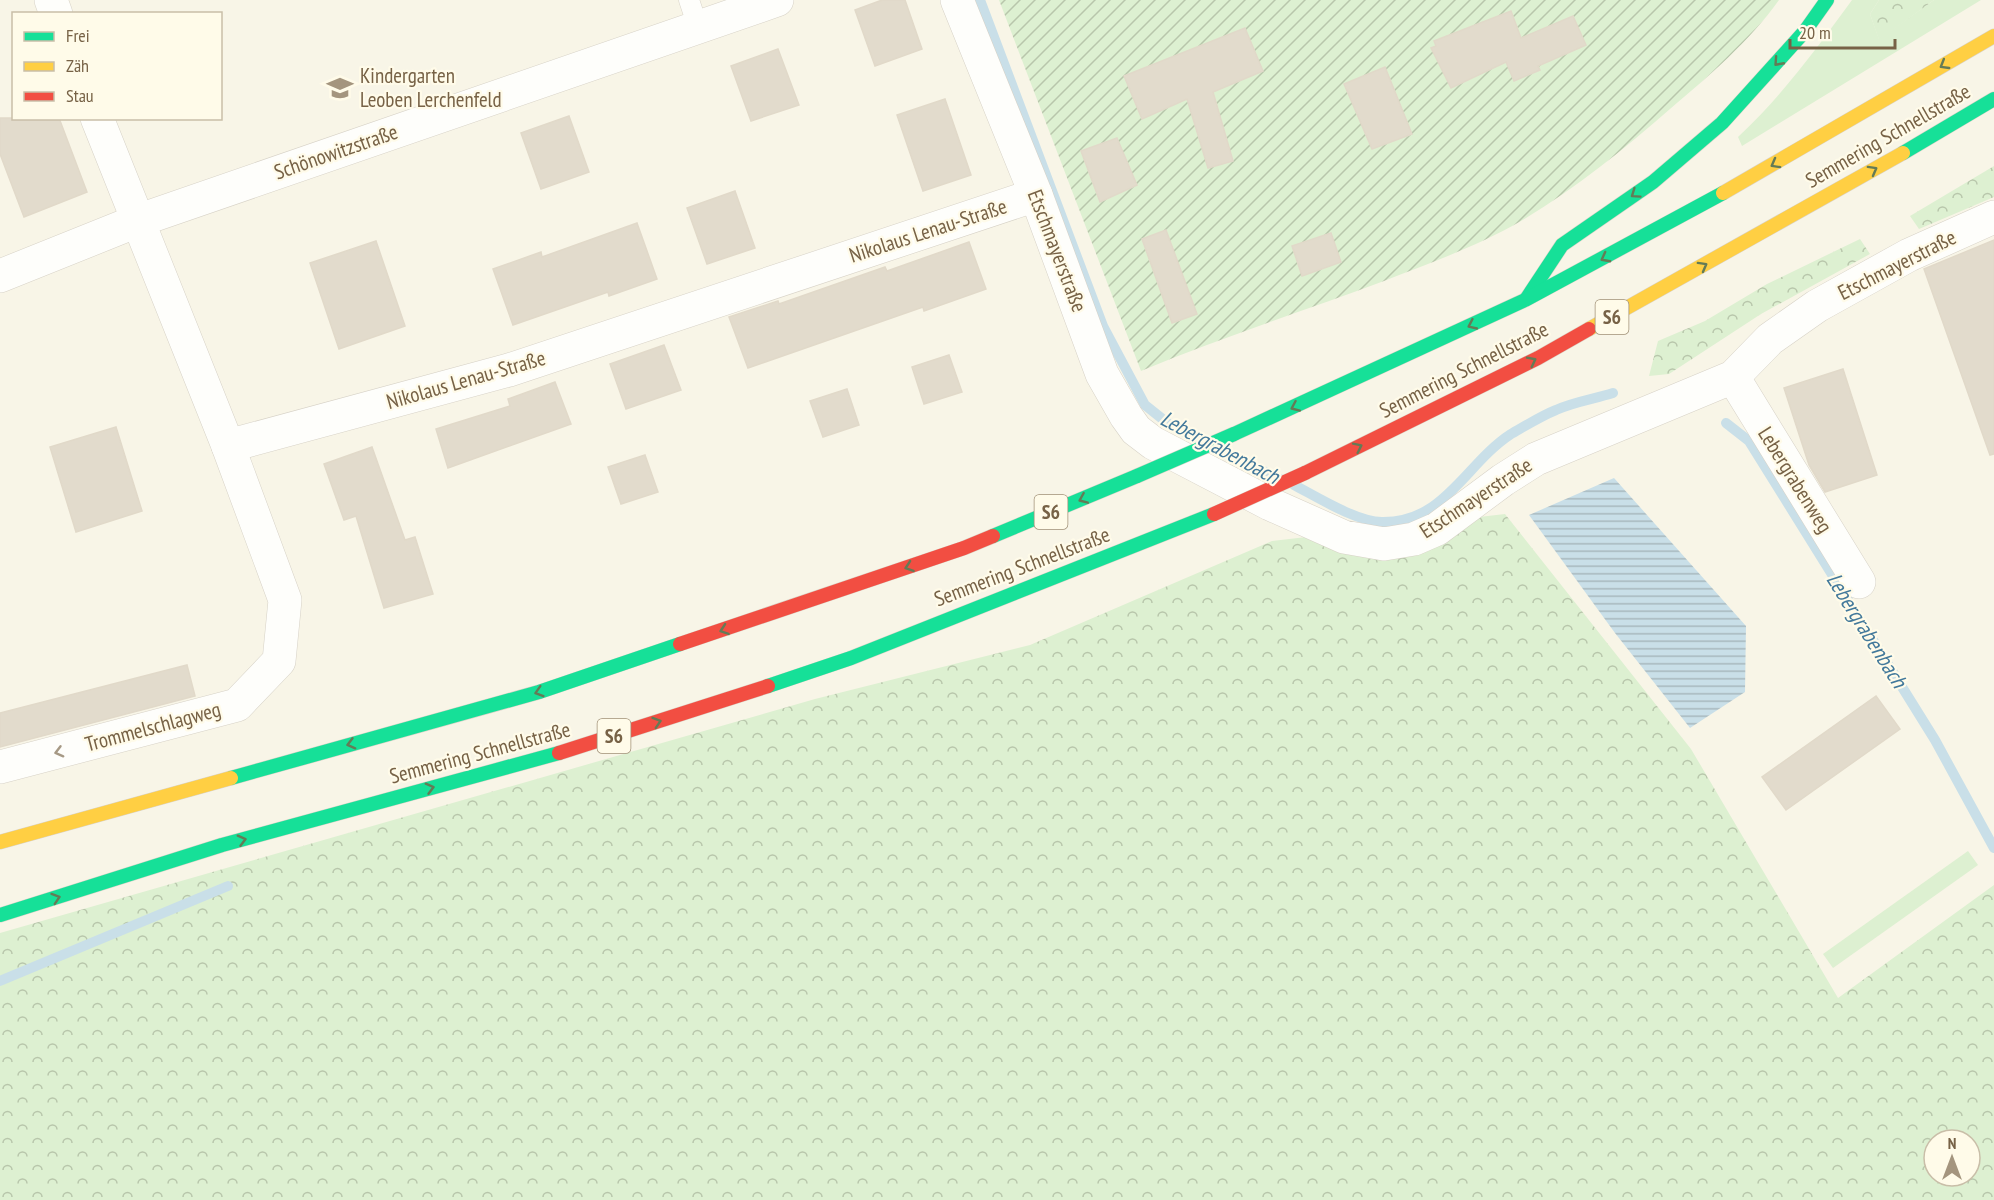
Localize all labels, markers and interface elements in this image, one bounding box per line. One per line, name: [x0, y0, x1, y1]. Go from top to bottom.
legend: [12, 12, 222, 120]
scale bar: [1790, 12, 1895, 50]
text: 20 m: [1799, 21, 1831, 44]
text: Frei: [66, 24, 90, 47]
text: Zäh: [66, 54, 89, 77]
one-way arrow: [1774, 55, 1785, 66]
one-way arrow: [1940, 58, 1950, 70]
place label: Kindergarten Leoben Lerchenfeld: [360, 62, 502, 113]
school or university icon: Kindergarten Leoben Lerchenfeld: [325, 73, 355, 103]
street label: Semmering Schnellstraße: [1800, 77, 1975, 194]
text: Stau: [66, 84, 94, 107]
street label: Schönowitzstraße: [270, 118, 401, 185]
one-way arrow: [1771, 157, 1781, 168]
one-way arrow: [1867, 166, 1877, 178]
street label: Etschmayerstraße: [1022, 186, 1093, 316]
one-way arrow: [1631, 187, 1642, 198]
street label: Nikolaus Lenau-Straße: [846, 192, 1010, 269]
street label: Etschmayerstraße: [1833, 223, 1960, 306]
one-way arrow: [1600, 251, 1611, 262]
one-way arrow: [1697, 262, 1707, 273]
road number: S6: [1596, 300, 1628, 334]
street label: Semmering Schnellstraße: [1375, 315, 1553, 424]
one-way arrow: [1468, 318, 1479, 330]
street label: Nikolaus Lenau-Straße: [383, 344, 548, 415]
one-way arrow: [1526, 356, 1537, 368]
one-way arrow: [1290, 399, 1301, 411]
water label: Lebergrabenbach: [1156, 404, 1285, 491]
street label: Lebergrabenweg: [1752, 422, 1839, 538]
one-way arrow: [1351, 442, 1362, 454]
street label: Etschmayerstraße: [1414, 451, 1537, 544]
one-way arrow: [1078, 492, 1089, 504]
road number: S6: [1034, 495, 1068, 529]
street label: Semmering Schnellstraße: [930, 521, 1114, 612]
one-way arrow: [904, 560, 914, 572]
water label: Lebergrabenbach: [1821, 567, 1914, 694]
one-way arrow: [719, 622, 730, 635]
one-way arrow: [534, 685, 545, 697]
street label: Trommelschlagweg: [82, 695, 224, 758]
street label: Semmering Schnellstraße: [387, 715, 573, 790]
one-way arrow: [652, 716, 662, 729]
road number: S6: [598, 719, 630, 753]
one-way arrow: [346, 737, 357, 749]
one-way arrow: [54, 744, 64, 757]
one-way arrow: [424, 783, 435, 795]
one-way arrow: [237, 834, 247, 847]
one-way arrow: [50, 892, 61, 905]
north arrow: [1922, 1128, 1982, 1188]
text: N: [1948, 1133, 1956, 1153]

